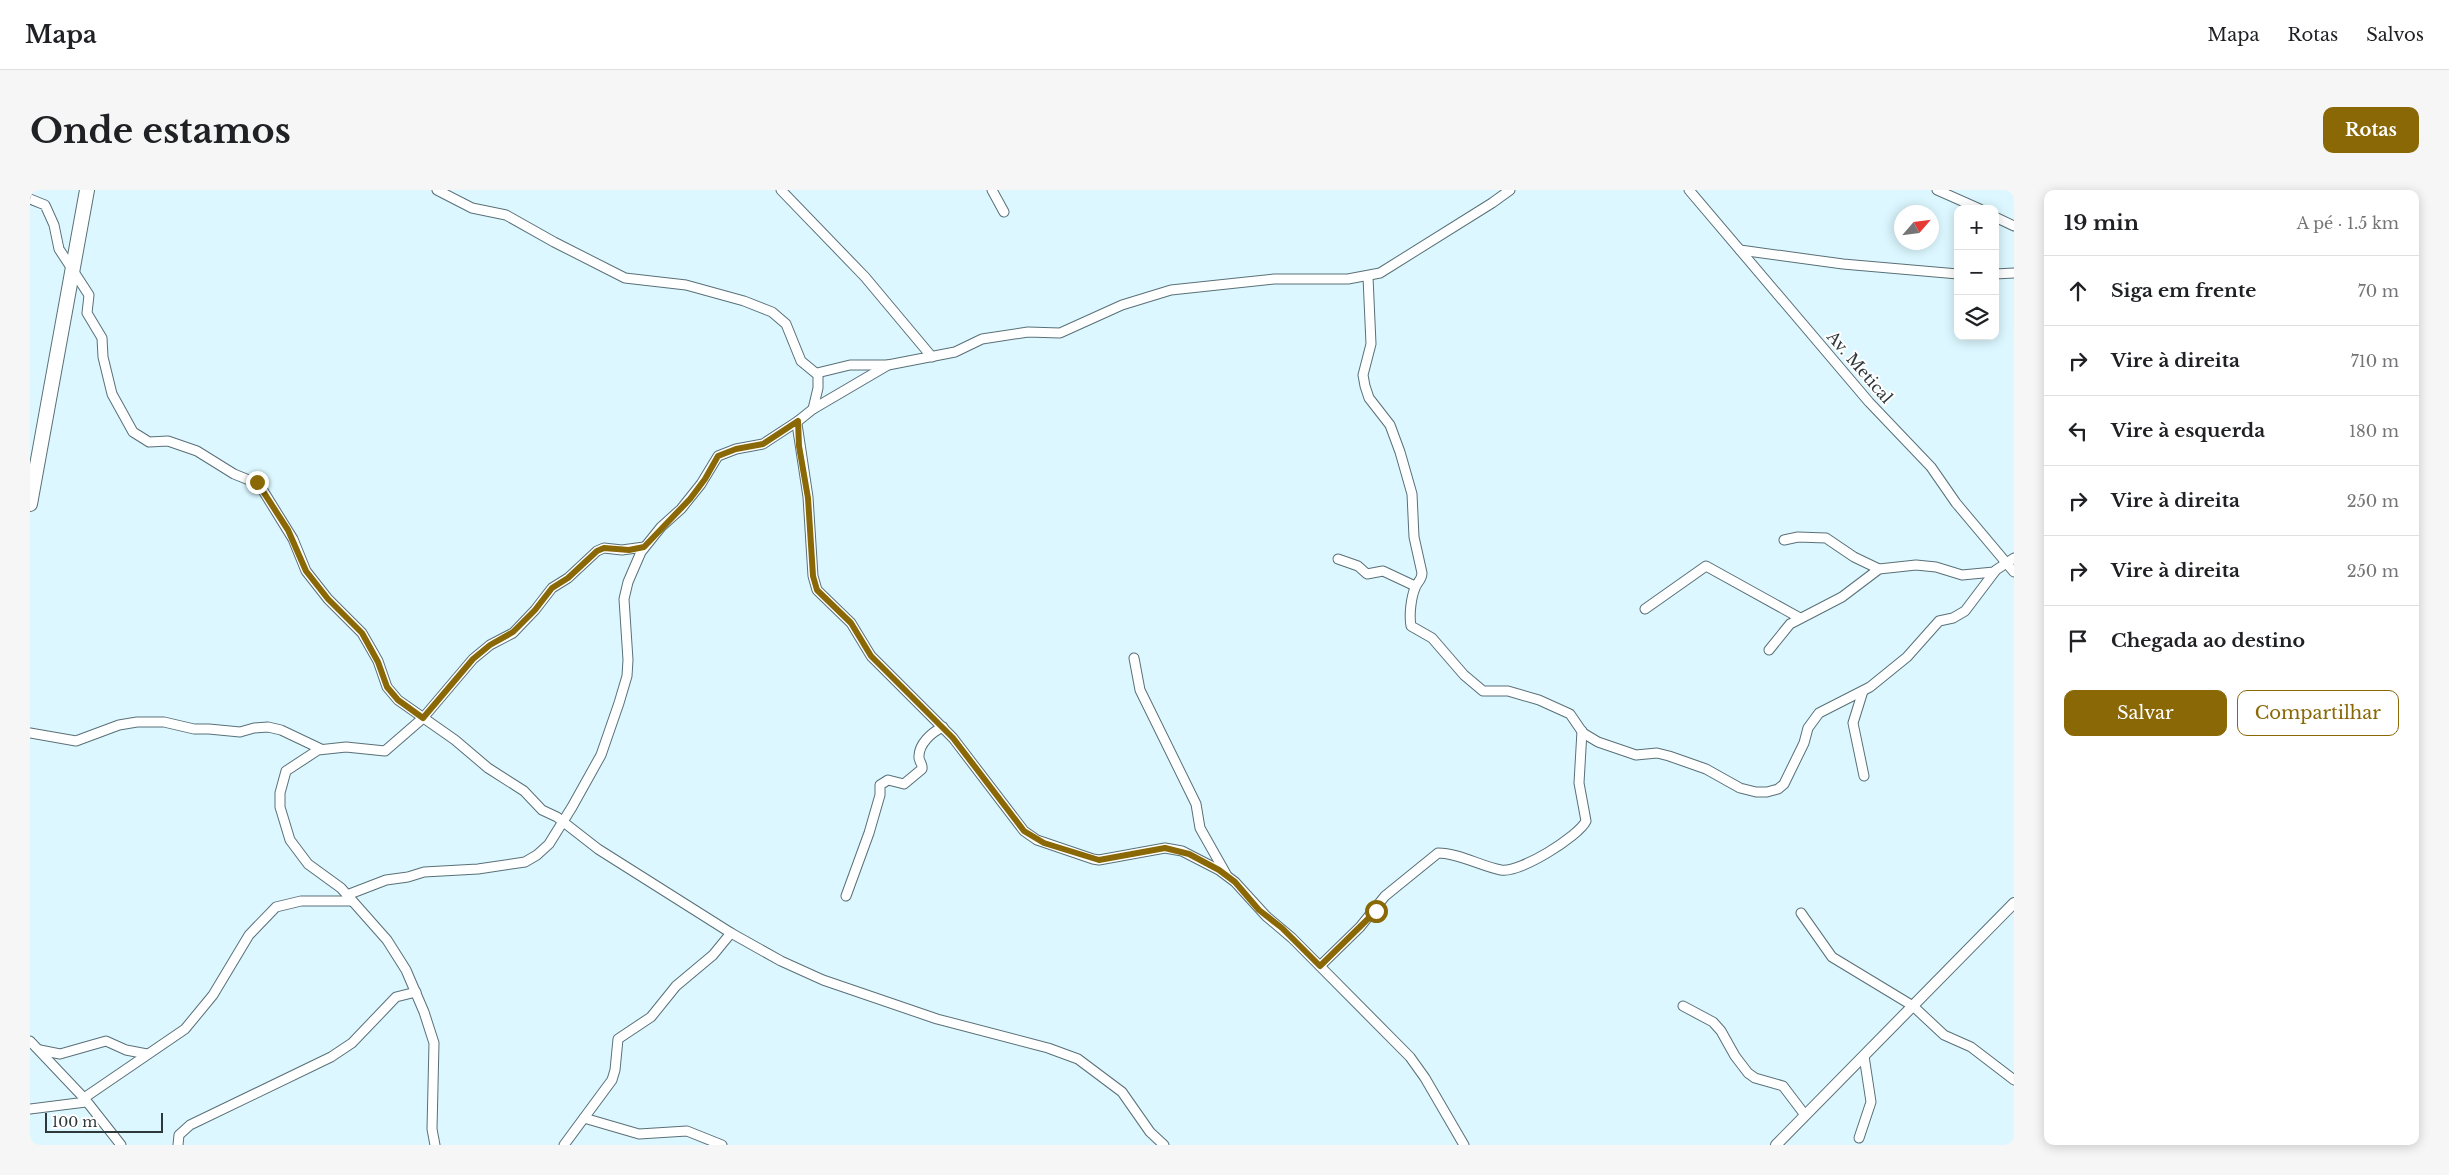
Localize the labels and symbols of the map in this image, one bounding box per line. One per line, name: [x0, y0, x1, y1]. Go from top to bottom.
north arrow: [1894, 205, 1939, 250]
street label: Av. Metical: [1822, 326, 1897, 407]
route end: [246, 471, 269, 494]
route start: [1365, 900, 1388, 923]
scale bar: [45, 1110, 162, 1133]

